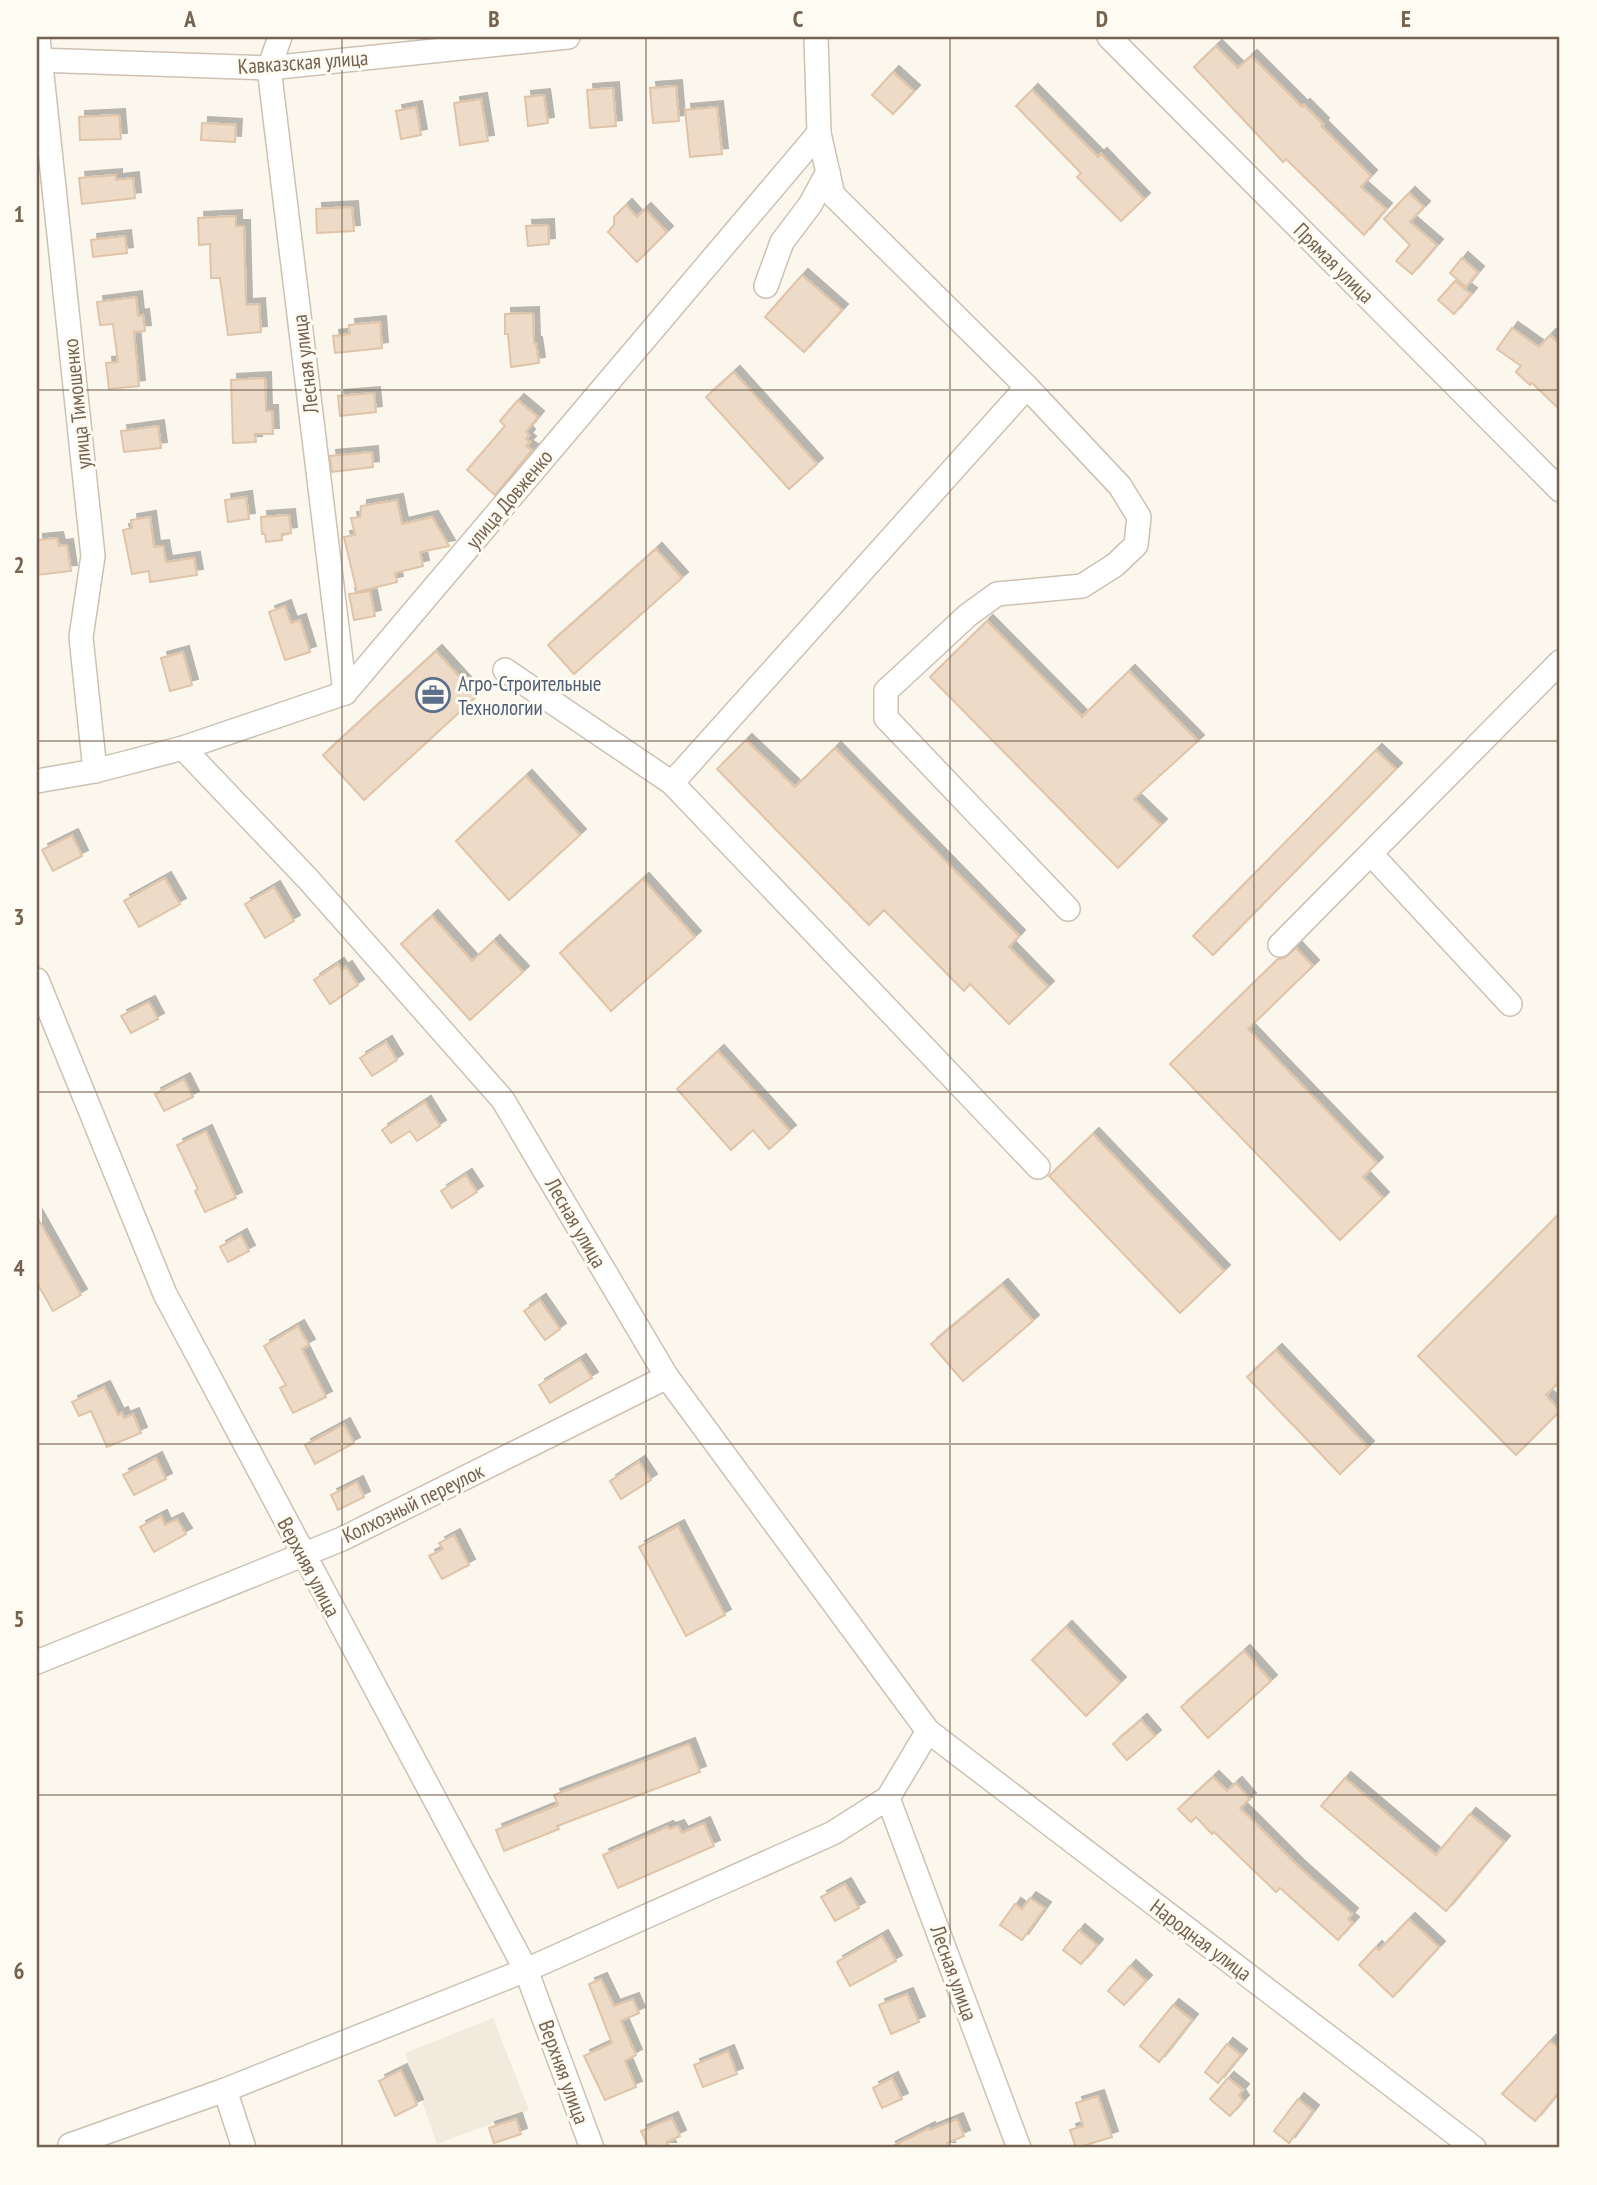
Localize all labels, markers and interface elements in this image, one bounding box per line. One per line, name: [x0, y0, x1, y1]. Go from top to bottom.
text: A: [183, 4, 196, 33]
text: B: [488, 4, 500, 33]
text: C: [793, 4, 804, 33]
text: D: [1096, 4, 1108, 33]
text: E: [1401, 4, 1411, 33]
street label: Кавказская улица: [237, 44, 369, 80]
text: 1: [14, 199, 25, 228]
street label: Прямая улица: [1288, 217, 1380, 309]
street label: Лесная улица: [286, 313, 325, 416]
street label: улица Тимошенко: [57, 337, 97, 471]
street label: улица Довженко: [460, 444, 558, 554]
text: 2: [14, 550, 25, 579]
place label: Агро-Строительные Технологии: [458, 670, 602, 721]
office icon: Агро-Строительные Технологии: [414, 676, 452, 714]
text: 3: [14, 902, 25, 931]
street label: Лесная улица: [539, 1172, 613, 1273]
text: 4: [14, 1253, 25, 1282]
street label: Колхозный переулок: [338, 1457, 488, 1549]
street label: Верхняя улица: [272, 1513, 346, 1621]
text: 5: [14, 1604, 25, 1633]
street label: Народная улица: [1145, 1893, 1257, 1987]
street label: Лесная улица: [924, 1921, 984, 2024]
text: 6: [14, 1956, 25, 1985]
street label: Верхняя улица: [533, 2016, 595, 2128]

